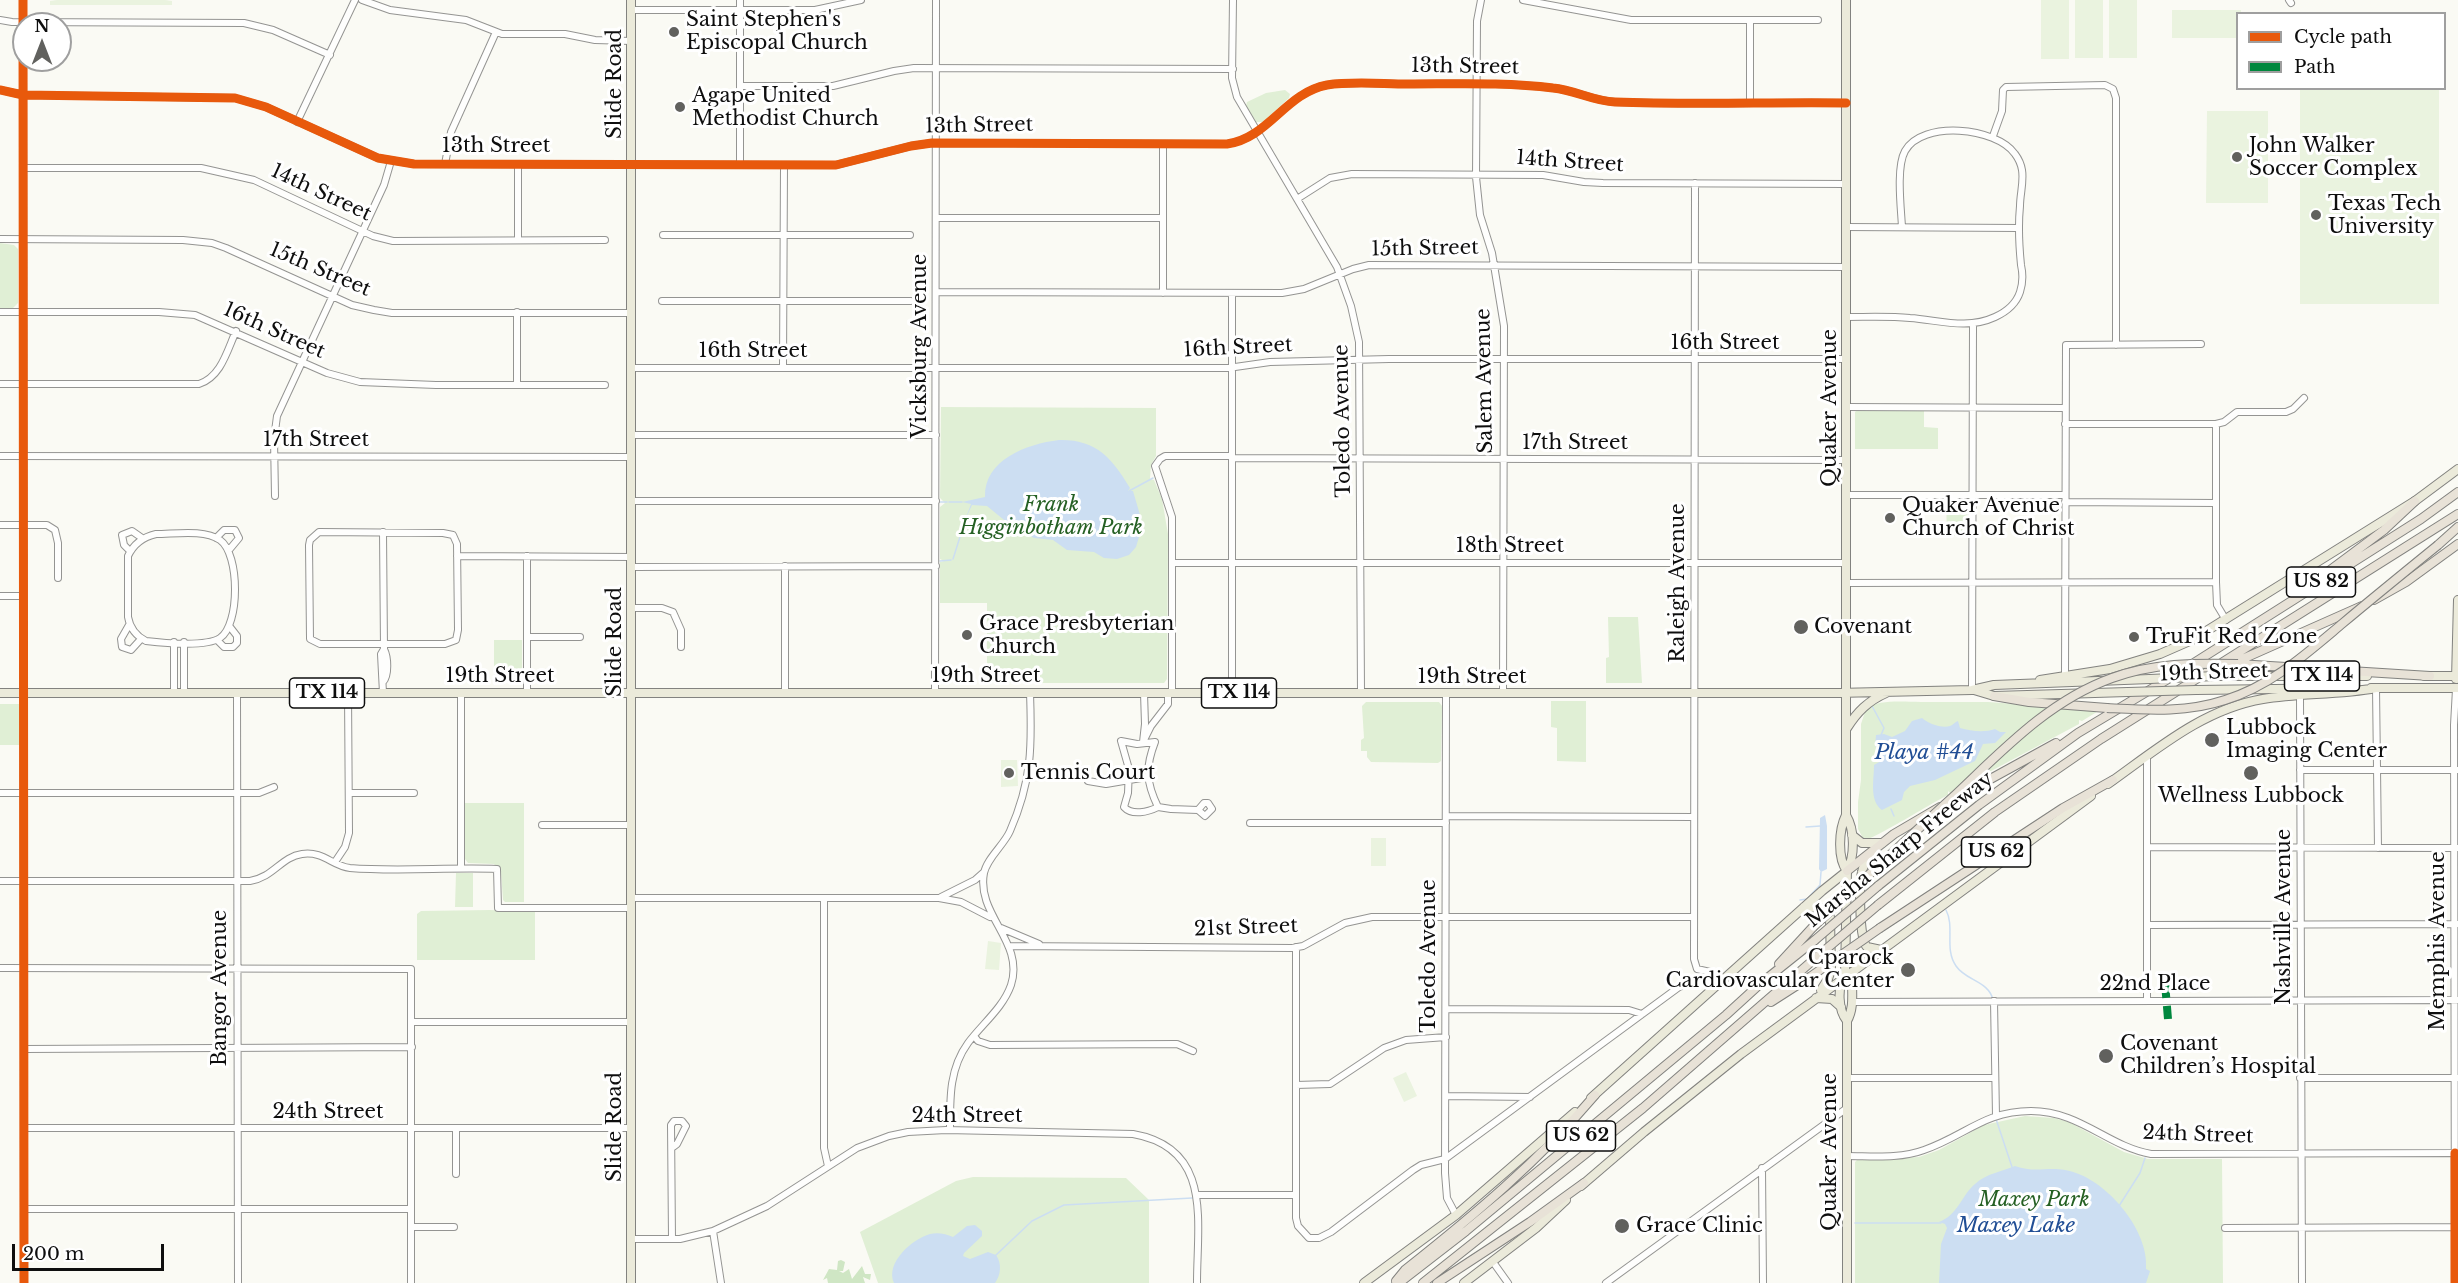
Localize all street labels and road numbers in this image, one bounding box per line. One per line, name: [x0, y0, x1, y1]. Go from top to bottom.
street label: Slide Road: [603, 29, 627, 139]
street label: 13th Street: [1411, 54, 1519, 80]
street label: 13th Street: [925, 113, 1033, 139]
street label: 13th Street: [442, 134, 550, 158]
street label: 14th Street: [1515, 146, 1625, 178]
street label: 14th Street: [267, 159, 375, 227]
street label: 15th Street: [1371, 236, 1479, 262]
street label: 15th Street: [266, 238, 374, 302]
street label: Vicksburg Avenue: [908, 254, 932, 438]
street label: 16th Street: [219, 298, 329, 364]
street label: Salem Avenue: [1472, 308, 1498, 454]
street label: Quaker Avenue: [1818, 329, 1842, 487]
street label: 16th Street: [1671, 331, 1779, 355]
street label: 16th Street: [1183, 333, 1293, 363]
street label: 16th Street: [699, 339, 807, 363]
street label: Toledo Avenue: [1330, 344, 1356, 498]
street label: 17th Street: [263, 428, 369, 452]
street label: 17th Street: [1522, 431, 1628, 455]
street label: Raleigh Avenue: [1666, 503, 1690, 663]
street label: 18th Street: [1456, 534, 1564, 558]
road number: US 82: [2286, 567, 2356, 597]
street label: Slide Road: [603, 587, 627, 697]
street label: 19th Street: [2159, 659, 2269, 687]
road number: TX 114: [2284, 661, 2360, 691]
street label: 19th Street: [446, 664, 554, 688]
street label: 19th Street: [932, 664, 1040, 688]
street label: 19th Street: [1418, 665, 1526, 689]
road number: TX 114: [290, 678, 364, 708]
road number: TX 114: [1202, 678, 1276, 708]
street label: Marsha Sharp Freeway: [1801, 767, 1999, 933]
street label: Nashville Avenue: [2272, 829, 2296, 1005]
road number: US 62: [1962, 837, 2030, 867]
street label: Memphis Avenue: [2426, 851, 2450, 1031]
street label: Toledo Avenue: [1417, 879, 1441, 1033]
street label: Bangor Avenue: [208, 910, 232, 1066]
street label: 21st Street: [1194, 914, 1298, 942]
street label: 22nd Place: [2099, 972, 2211, 996]
street label: Slide Road: [603, 1072, 627, 1182]
street label: Quaker Avenue: [1818, 1073, 1842, 1231]
street label: 24th Street: [272, 1100, 384, 1124]
street label: 24th Street: [911, 1104, 1023, 1128]
road number: US 62: [1546, 1121, 1616, 1151]
street label: 24th Street: [2142, 1121, 2254, 1149]

